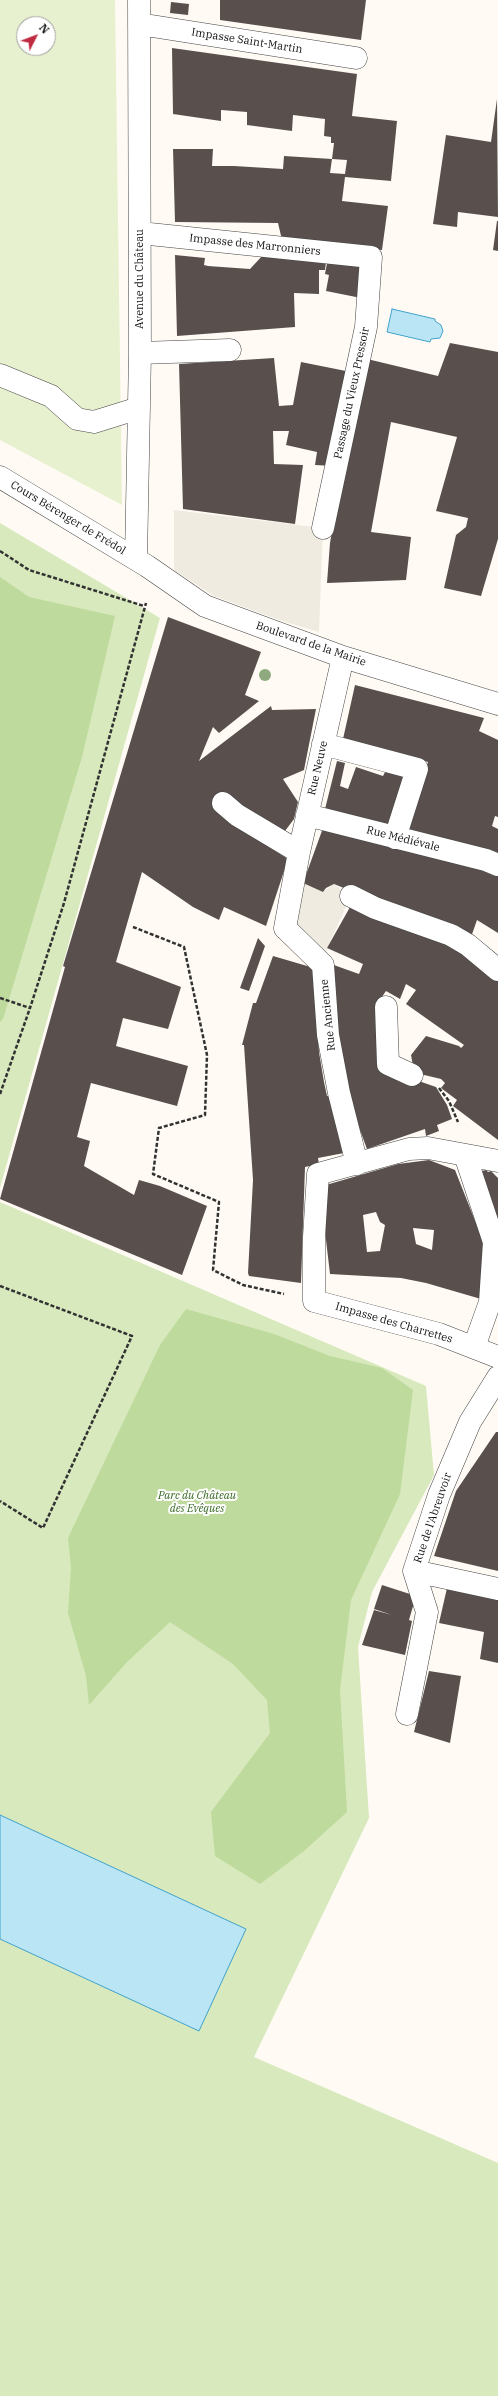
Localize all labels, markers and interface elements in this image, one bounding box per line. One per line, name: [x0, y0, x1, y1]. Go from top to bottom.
north arrow: [16, 16, 56, 56]
text: N: [36, 21, 52, 37]
street label: Impasse Saint-Martin: [191, 26, 303, 56]
street label: Avenue du Château: [133, 229, 147, 329]
street label: Impasse des Marronniers: [189, 232, 321, 258]
street label: Passage du Vieux Pressoir: [332, 326, 372, 460]
street label: Cours Bérenger de Frédol: [8, 478, 128, 558]
street label: Boulevard de la Mairie: [254, 619, 368, 669]
street label: Rue Neuve: [305, 739, 331, 797]
street label: Rue Médiévale: [365, 824, 441, 854]
street label: Rue Ancienne: [318, 978, 338, 1052]
street label: Impasse des Charrettes: [334, 1300, 454, 1346]
street label: Rue de l'Abreuvoir: [411, 1471, 455, 1565]
park label: Parc du Château des Evêques: [158, 1489, 236, 1515]

